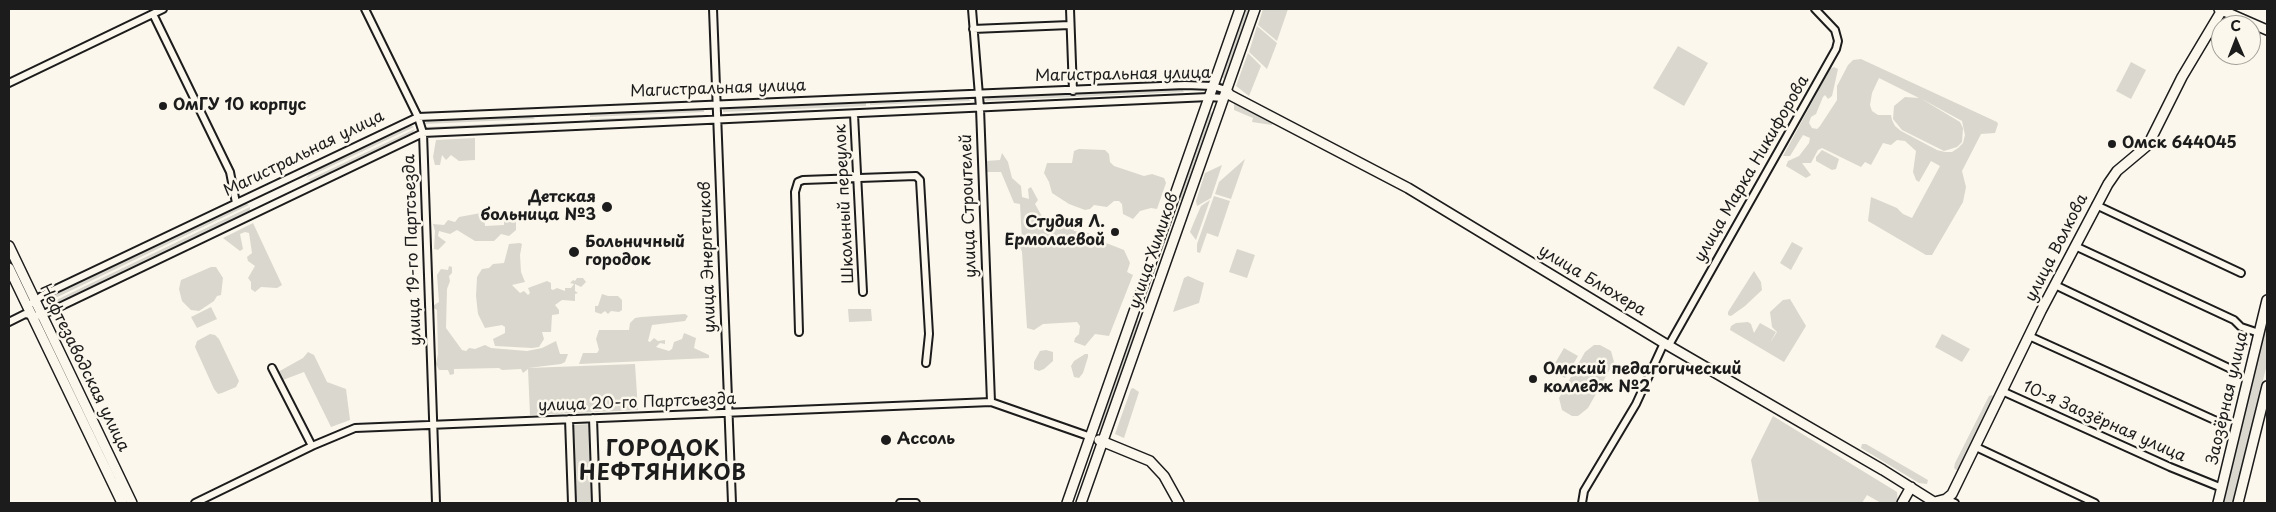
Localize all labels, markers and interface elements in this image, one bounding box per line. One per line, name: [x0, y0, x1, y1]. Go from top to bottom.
north arrow: [2211, 15, 2261, 65]
text: С: [2230, 15, 2241, 36]
street label: Магистральная улица: [1035, 64, 1211, 86]
street label: улица Марка Никифорова: [1691, 72, 1813, 266]
street label: Магистральная улица: [630, 76, 806, 102]
place label: ОмГУ 10 корпус: [173, 96, 306, 116]
marker: ОмГУ 10 корпус: [157, 100, 169, 112]
street label: Магистральная улица: [221, 107, 387, 201]
street label: Школьный переулок: [831, 124, 859, 284]
street label: улица Строителей: [957, 134, 981, 278]
place label: Омск 644045: [2122, 134, 2237, 154]
marker: Омск 644045: [2106, 138, 2118, 150]
street label: улица 19-го Партсъезда: [400, 154, 426, 346]
street label: улица Энергетиков: [696, 181, 720, 333]
place label: Детская больница №3: [481, 188, 596, 226]
street label: улица Химиков: [1125, 191, 1183, 311]
street label: улица Волкова: [2022, 191, 2092, 305]
marker: Детская больница №3: [600, 200, 614, 214]
place label: Студия Л. Ермолаевой: [1004, 213, 1105, 251]
marker: Студия Л. Ермолаевой: [1109, 226, 1121, 238]
place label: Больничный городок: [585, 233, 685, 271]
street label: улица Блюхера: [1535, 241, 1649, 321]
marker: Больничный городок: [567, 245, 581, 259]
street label: Нефтезаводская улица: [35, 281, 133, 455]
street label: Заозёрная улица: [2203, 330, 2253, 466]
place label: Омский педагогический колледж №2: [1543, 360, 1742, 398]
marker: Омский педагогический колледж №2: [1527, 373, 1539, 385]
street label: 10-я Заозёрная улица: [2019, 377, 2189, 467]
street label: улица 20-го Партсъезда: [538, 390, 736, 416]
place label: Ассоль: [897, 430, 955, 450]
marker: Ассоль: [879, 433, 893, 447]
district label: ГОРОДОК НЕФТЯНИКОВ: [578, 437, 748, 487]

